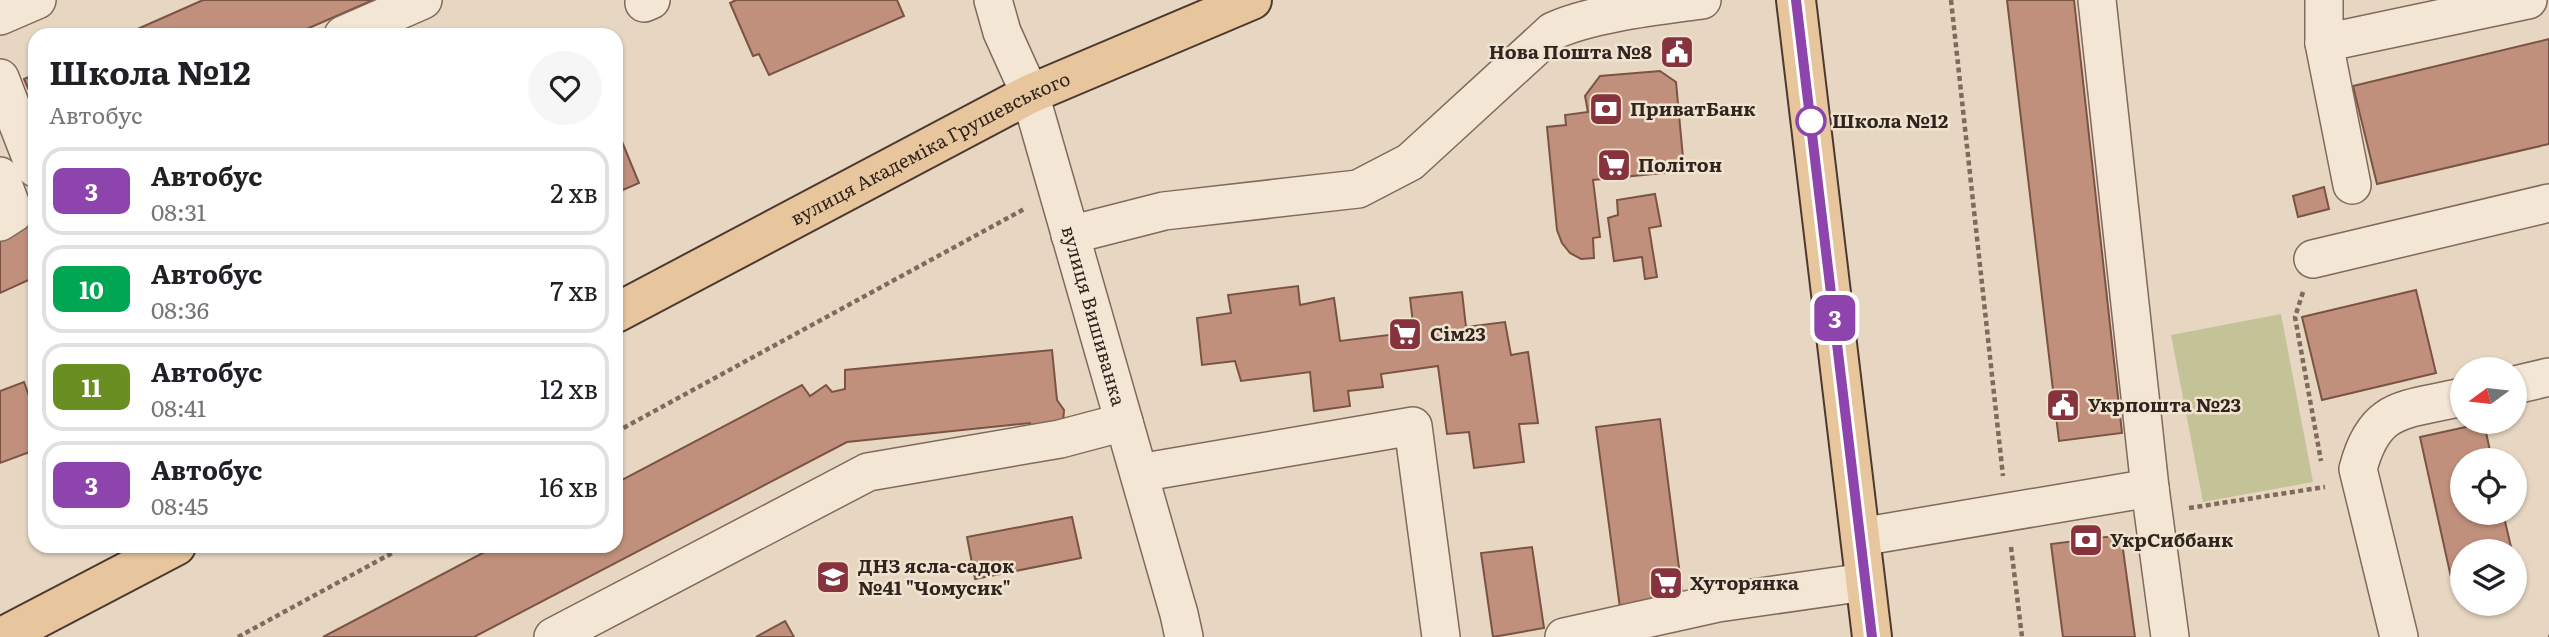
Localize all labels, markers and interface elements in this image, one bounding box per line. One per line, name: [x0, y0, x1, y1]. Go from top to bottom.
public building icon: Нова Пошта №8: [1658, 33, 1696, 71]
place label: Нова Пошта №8: [1489, 37, 1652, 65]
text: Школа №12: [49, 46, 251, 95]
button: heart: [528, 51, 602, 125]
street label: вулиця Академіка Грушевського: [785, 64, 1074, 231]
bank icon: ПриватБанк: [1587, 90, 1625, 128]
place label: ПриватБанк: [1630, 94, 1756, 122]
text: Автобус: [49, 97, 143, 131]
marker: Школа №12: [1796, 106, 1826, 136]
place label: Школа №12: [1832, 106, 1948, 134]
supermarket icon: Політон: [1595, 146, 1633, 184]
place label: Політон: [1638, 150, 1722, 178]
text: Автобус: [151, 155, 262, 194]
text: 2 хв: [550, 172, 598, 211]
text: 3: [85, 173, 98, 208]
text: 08:31: [151, 194, 206, 228]
street label: вулиця Вишиванка: [1055, 222, 1134, 410]
text: Автобус: [151, 253, 262, 292]
text: 7 хв: [550, 270, 598, 309]
text: 10: [79, 271, 104, 306]
text: 08:36: [151, 292, 209, 326]
line badge: 3: [1812, 295, 1858, 341]
text: 3: [1828, 300, 1842, 335]
supermarket icon: Сім23: [1386, 315, 1424, 353]
place label: Сім23: [1430, 319, 1486, 347]
text: Автобус: [151, 351, 262, 390]
north arrow: [2450, 357, 2527, 434]
map controls: [2450, 357, 2527, 616]
text: 12 хв: [540, 368, 598, 407]
text: 11: [82, 369, 101, 404]
public building icon: Укрпошта №23: [2044, 386, 2082, 424]
text: 08:41: [151, 390, 206, 424]
place label: Укрпошта №23: [2088, 390, 2241, 418]
button: locate: [2450, 448, 2527, 525]
text: Автобус: [151, 449, 262, 488]
text: 16 хв: [539, 466, 598, 505]
text: 3: [85, 467, 98, 502]
text: 08:45: [151, 488, 209, 522]
bank icon: УкрСиббанк: [2067, 521, 2105, 559]
place label: УкрСиббанк: [2110, 525, 2234, 553]
button: layers: [2450, 539, 2527, 616]
place label: ДНЗ ясла-садок №41 "Чомусик": [858, 551, 1015, 601]
school or university icon: ДНЗ ясла-садок №41 "Чомусик": [814, 558, 852, 596]
supermarket icon: Хуторянка: [1647, 564, 1685, 602]
place label: Хуторянка: [1690, 568, 1799, 596]

